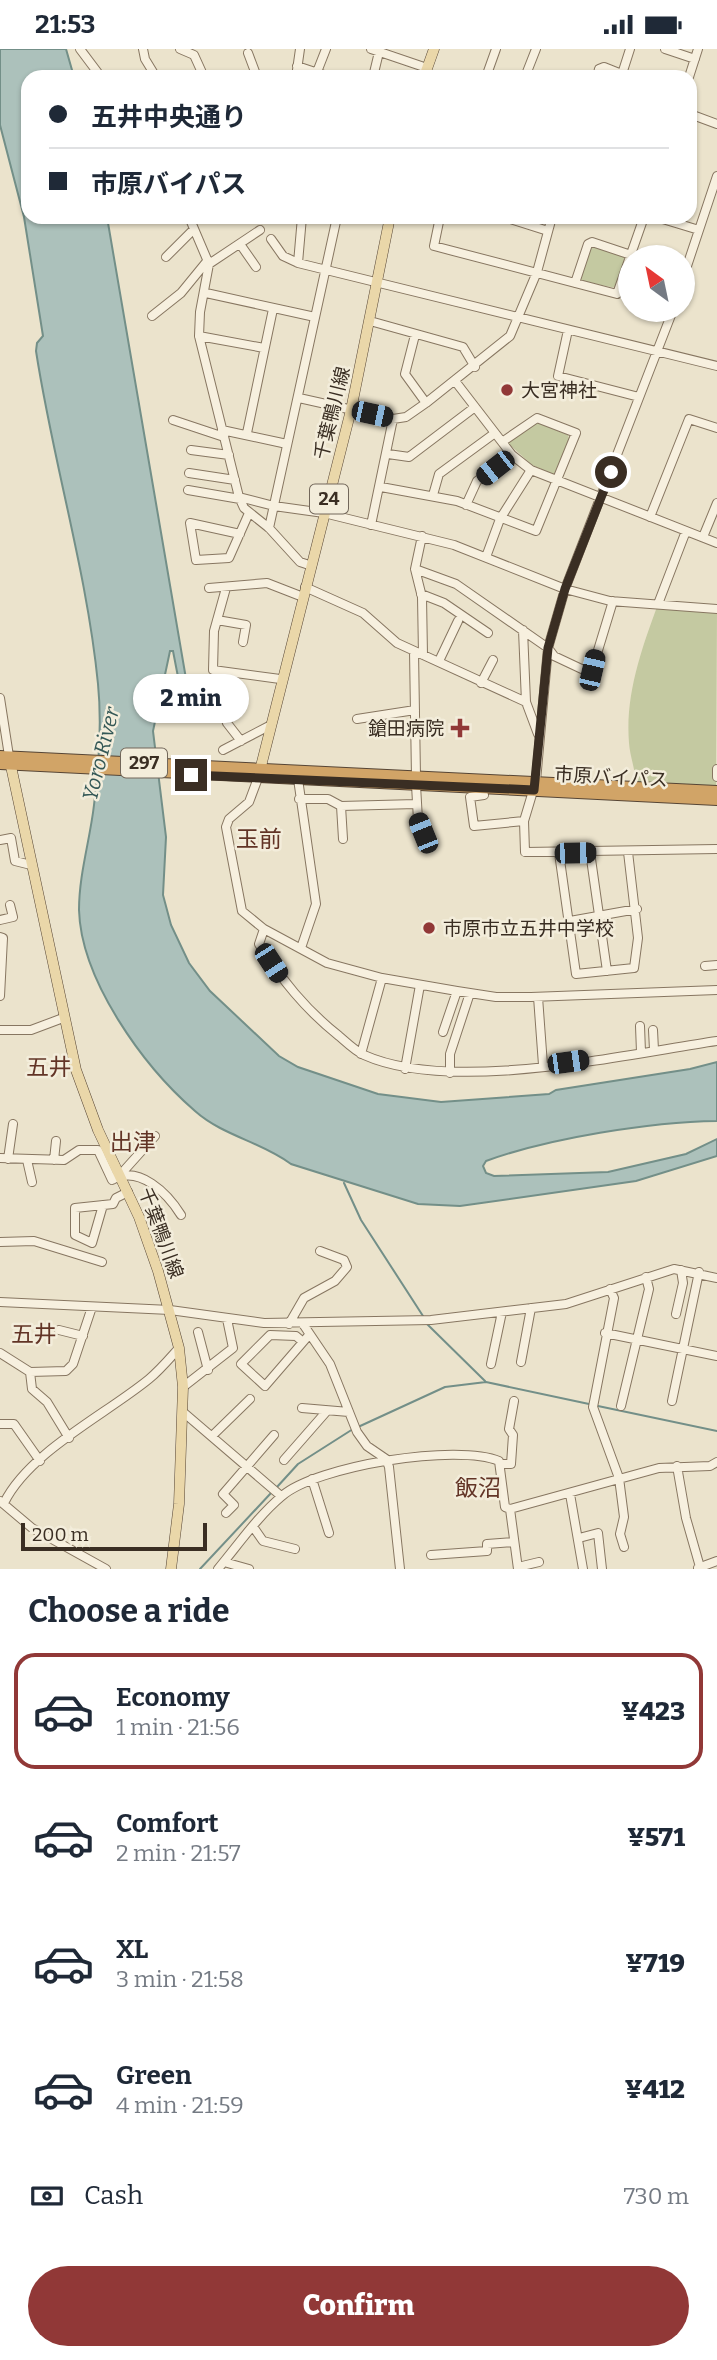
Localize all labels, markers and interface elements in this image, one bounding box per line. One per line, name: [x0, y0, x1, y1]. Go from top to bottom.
text: 21:53: [35, 9, 95, 40]
text: 五井中央通り: [91, 102, 247, 133]
text: 市原バイパス: [91, 169, 246, 200]
north arrow: [618, 245, 695, 322]
map controls: [618, 245, 695, 322]
street label: 千葉鴨川線: [309, 364, 355, 462]
place label: 大宮神社: [521, 379, 597, 402]
marker: 大宮神社: [499, 382, 515, 398]
car: [350, 399, 395, 429]
car: [472, 447, 519, 489]
route start: [595, 456, 627, 488]
road number: 24: [310, 485, 348, 513]
car: [578, 647, 607, 693]
callout: 2 min: [133, 673, 249, 723]
text: 2 min: [160, 684, 222, 712]
water label: Yoro River: [77, 703, 125, 803]
place label: 鎗田病院: [368, 717, 444, 740]
marker: 鎗田病院: [450, 718, 470, 738]
road number: 297: [121, 749, 167, 777]
route end: [175, 759, 207, 791]
street label: 市原バイパス: [554, 763, 668, 791]
car: [406, 810, 441, 856]
district label: 玉前: [236, 825, 282, 853]
car: [554, 842, 597, 864]
place label: 市原市立五井中学校: [443, 917, 614, 940]
marker: 市原市立五井中学校: [421, 920, 437, 936]
car: [251, 940, 292, 986]
car: [546, 1049, 591, 1075]
district label: 五井: [26, 1053, 72, 1081]
district label: 出津: [110, 1128, 156, 1156]
street label: 千葉鴨川線: [134, 1184, 188, 1282]
district label: 五井: [11, 1320, 57, 1348]
district label: 飯沼: [455, 1474, 501, 1502]
scale bar: [21, 1520, 206, 1552]
text: 200 m: [32, 1523, 89, 1546]
text: Choose a ride: [28, 1592, 229, 1630]
icon: car: [32, 1680, 95, 1743]
text: Economy: [116, 1682, 230, 1713]
text: ¥423: [621, 1696, 685, 1727]
text: 1 min · 21:56: [116, 1713, 240, 1741]
icon: car: [32, 1806, 95, 1869]
text: Comfort: [116, 1808, 219, 1839]
text: ¥571: [627, 1822, 685, 1853]
text: 2 min · 21:57: [116, 1839, 241, 1867]
icon: car: [32, 1932, 95, 1995]
text: XL: [116, 1934, 148, 1965]
text: ¥719: [626, 1948, 685, 1979]
text: 3 min · 21:58: [116, 1965, 244, 1993]
icon: car: [32, 2058, 95, 2121]
text: Green: [116, 2060, 192, 2091]
text: ¥412: [625, 2074, 685, 2105]
text: 4 min · 21:59: [116, 2091, 244, 2119]
icon: cash: [28, 2177, 66, 2215]
text: Cash: [84, 2180, 143, 2211]
text: 730 m: [624, 2182, 689, 2210]
button: Confirm: [28, 2266, 689, 2346]

